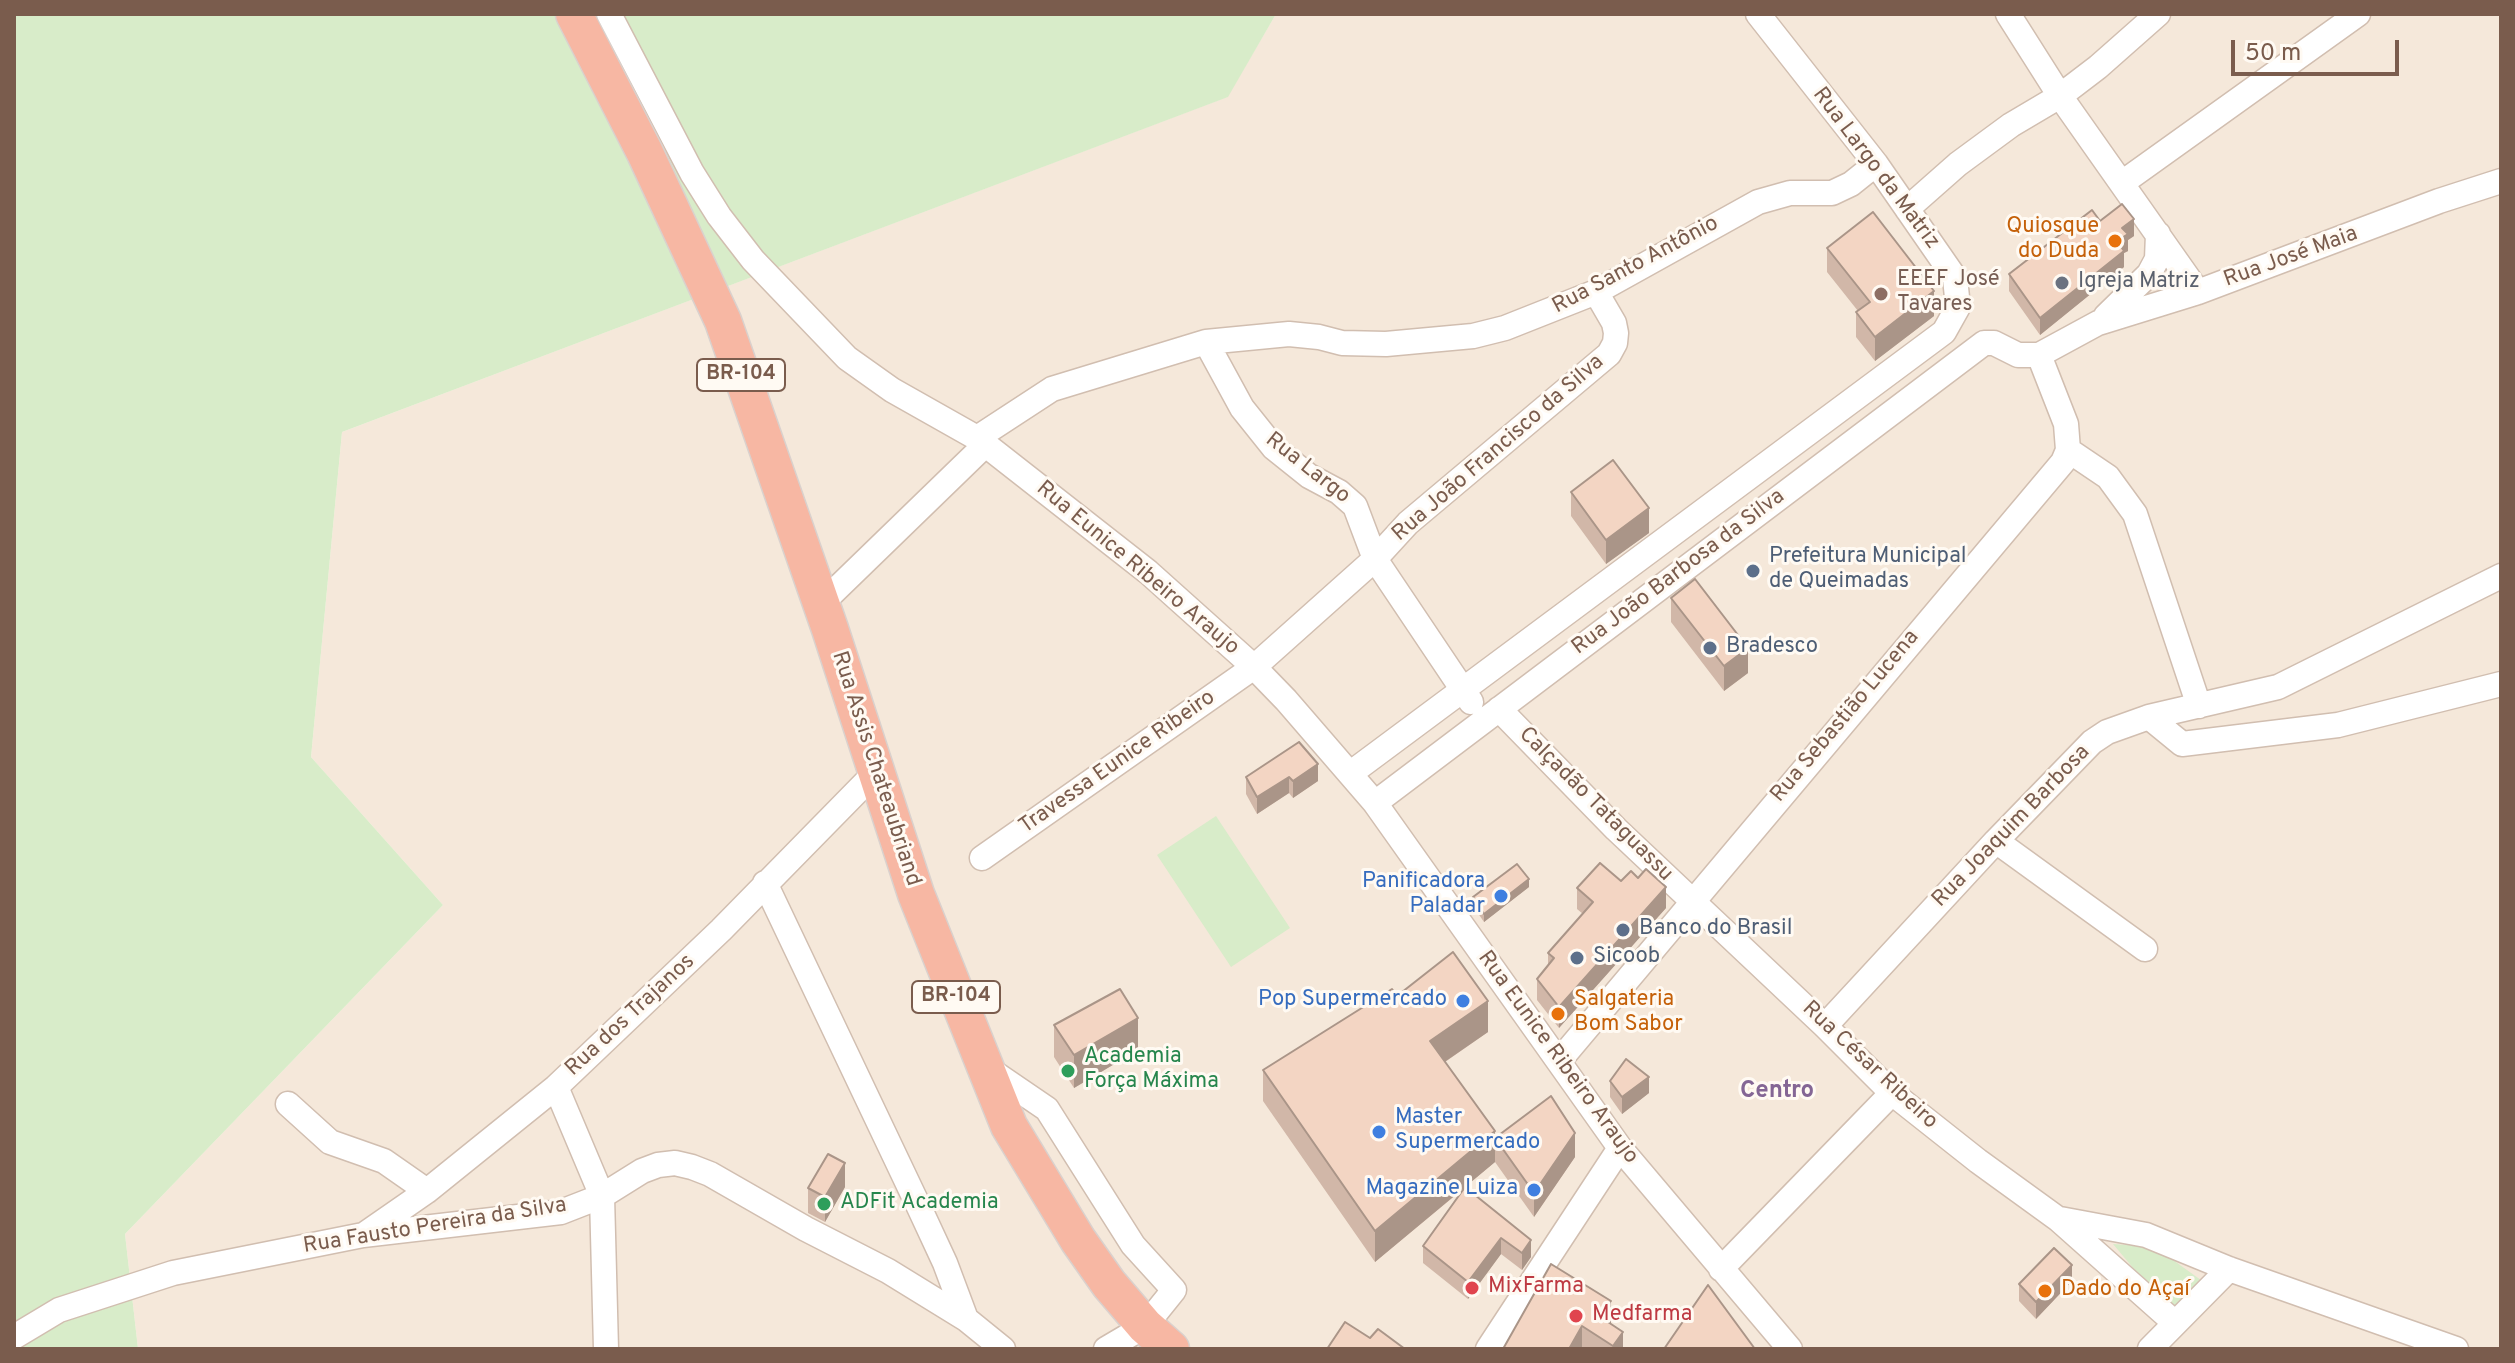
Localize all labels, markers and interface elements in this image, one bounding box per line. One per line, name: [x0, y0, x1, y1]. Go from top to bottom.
scale bar: [2235, 24, 2403, 74]
text: 50 m: [2245, 39, 2301, 69]
street label: Rua Largo da Matriz: [1806, 83, 1944, 255]
street label: Rua Santo Antônio: [1549, 211, 1723, 321]
place label: Quiosque do Duda: [2006, 215, 2099, 266]
street label: Rua José Maia: [2220, 222, 2362, 294]
marker: Quiosque do Duda: [2106, 232, 2124, 250]
place label: EEEF José Tavares: [1897, 268, 2000, 320]
place label: Igreja Matriz: [2078, 270, 2200, 296]
marker: Igreja Matriz: [2053, 274, 2071, 292]
marker: EEEF José Tavares: [1872, 285, 1890, 303]
street label: Rua João Francisco da Silva: [1388, 350, 1610, 548]
road number: BR-104: [697, 359, 785, 391]
street label: Rua Largo: [1259, 428, 1355, 510]
street label: Rua Eunice Ribeiro Araujo: [1030, 476, 1244, 662]
street label: Rua João Barbosa da Silva: [1567, 484, 1791, 662]
place label: Prefeitura Municipal de Queimadas: [1769, 545, 1966, 596]
marker: Prefeitura Municipal de Queimadas: [1744, 562, 1762, 580]
street label: Rua Sebastião Lucena: [1766, 625, 1926, 809]
place label: Bradesco: [1726, 635, 1818, 661]
marker: Bradesco: [1701, 639, 1719, 657]
street label: Rua Assis Chateaubriand: [825, 648, 925, 890]
street label: Travessa Eunice Ribeiro: [1015, 685, 1221, 841]
street label: Calçadão Tataguassu: [1512, 722, 1678, 888]
street label: Rua Joaquim Barbosa: [1928, 740, 2096, 914]
place label: Panificadora Paladar: [1362, 870, 1485, 922]
marker: Panificadora Paladar: [1492, 887, 1510, 905]
place label: Banco do Brasil: [1639, 917, 1792, 943]
marker: Banco do Brasil: [1614, 921, 1632, 939]
place label: Sicoob: [1593, 945, 1660, 971]
street label: Rua Eunice Ribeiro Araujo: [1471, 946, 1643, 1170]
street label: Rua dos Trajanos: [561, 949, 701, 1083]
marker: Sicoob: [1568, 949, 1586, 967]
road number: BR-104: [912, 981, 1000, 1013]
place label: Pop Supermercado: [1258, 988, 1447, 1014]
place label: Salgateria Bom Sabor: [1574, 988, 1683, 1040]
marker: Pop Supermercado: [1454, 992, 1472, 1010]
street label: Rua César Ribeiro: [1796, 996, 1942, 1136]
marker: Salgateria Bom Sabor: [1549, 1005, 1567, 1023]
place label: Academia Força Máxima: [1084, 1045, 1219, 1096]
marker: Academia Força Máxima: [1059, 1062, 1077, 1080]
district label: Centro: [1740, 1078, 1814, 1106]
place label: Master Supermercado: [1395, 1106, 1540, 1158]
marker: Master Supermercado: [1370, 1123, 1388, 1141]
place label: Magazine Luiza: [1366, 1177, 1518, 1203]
marker: Magazine Luiza: [1525, 1181, 1543, 1199]
place label: ADFit Academia: [840, 1191, 998, 1217]
street label: Rua Fausto Pereira da Silva: [302, 1193, 568, 1261]
marker: ADFit Academia: [815, 1195, 833, 1213]
place label: MixFarma: [1488, 1275, 1584, 1301]
place label: Dado do Açaí: [2061, 1278, 2190, 1304]
marker: MixFarma: [1463, 1279, 1481, 1297]
marker: Dado do Açaí: [2036, 1282, 2054, 1300]
place label: Medfarma: [1592, 1303, 1692, 1329]
marker: Medfarma: [1567, 1307, 1585, 1325]

